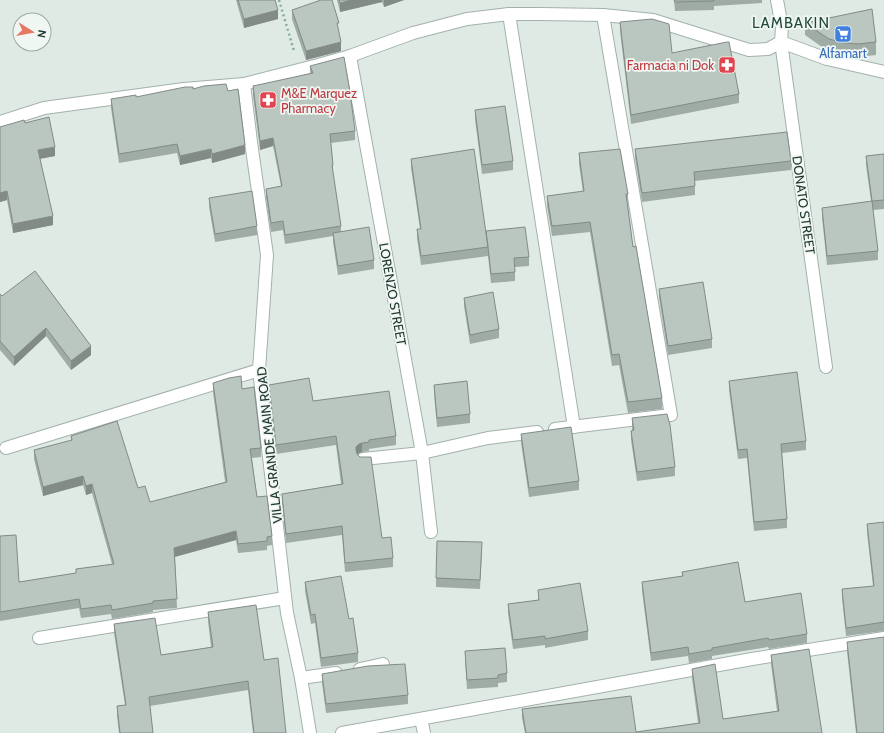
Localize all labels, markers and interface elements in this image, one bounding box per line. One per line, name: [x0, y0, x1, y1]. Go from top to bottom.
north arrow: [12, 12, 52, 52]
district label: LAMBAKIN: [752, 14, 830, 32]
supermarket icon: Alfamart: [833, 24, 853, 44]
text: N: [34, 29, 49, 39]
place label: Alfamart: [819, 45, 867, 61]
pharmacy icon: Farmacia ni Dok: [717, 55, 737, 75]
place label: Farmacia ni Dok: [627, 57, 714, 73]
place label: M&E Marquez Pharmacy: [281, 85, 357, 116]
pharmacy icon: M&E Marquez Pharmacy: [258, 90, 278, 110]
street label: DONATO STREET: [789, 155, 819, 255]
street label: LORENZO STREET: [376, 241, 410, 347]
street label: VILLA GRANDE MAIN ROAD: [253, 366, 285, 524]

